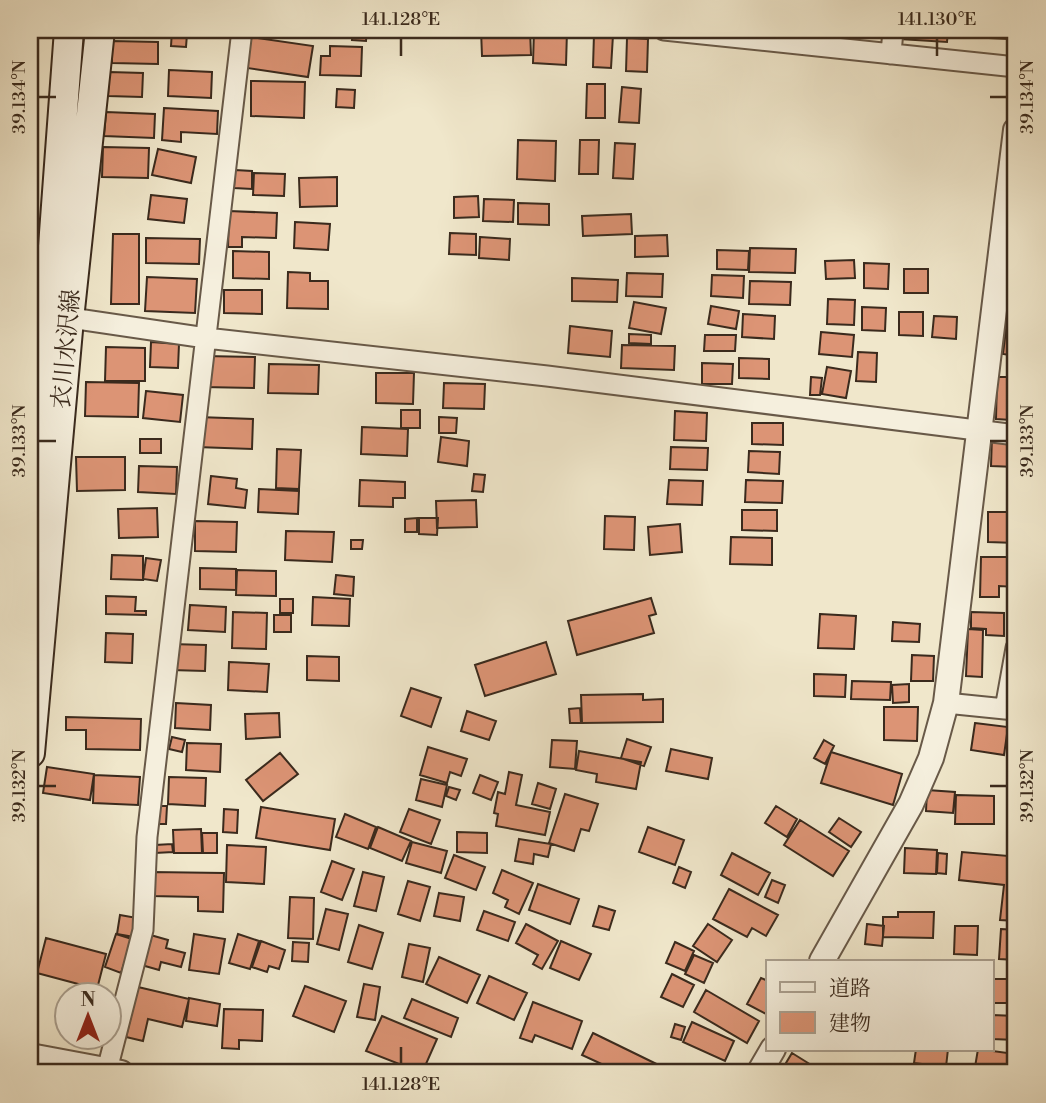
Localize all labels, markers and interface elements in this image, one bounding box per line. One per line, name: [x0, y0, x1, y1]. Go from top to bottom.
text: 141.128°E: [362, 8, 440, 31]
text: 141.130°E: [898, 8, 976, 31]
text: 39.134°N: [8, 59, 31, 134]
text: 39.134°N: [1016, 59, 1039, 134]
street label: 衣川水沢線: [47, 288, 87, 410]
text: 39.133°N: [8, 404, 31, 477]
text: 39.133°N: [1016, 404, 1039, 477]
text: 39.132°N: [8, 749, 31, 823]
text: 39.132°N: [1016, 749, 1039, 823]
legend: [766, 960, 993, 1050]
text: 道路: [829, 976, 871, 1002]
north arrow: [52, 981, 122, 1050]
text: N: [80, 988, 96, 1012]
text: 建物: [829, 1011, 871, 1037]
text: 141.128°E: [362, 1073, 440, 1096]

